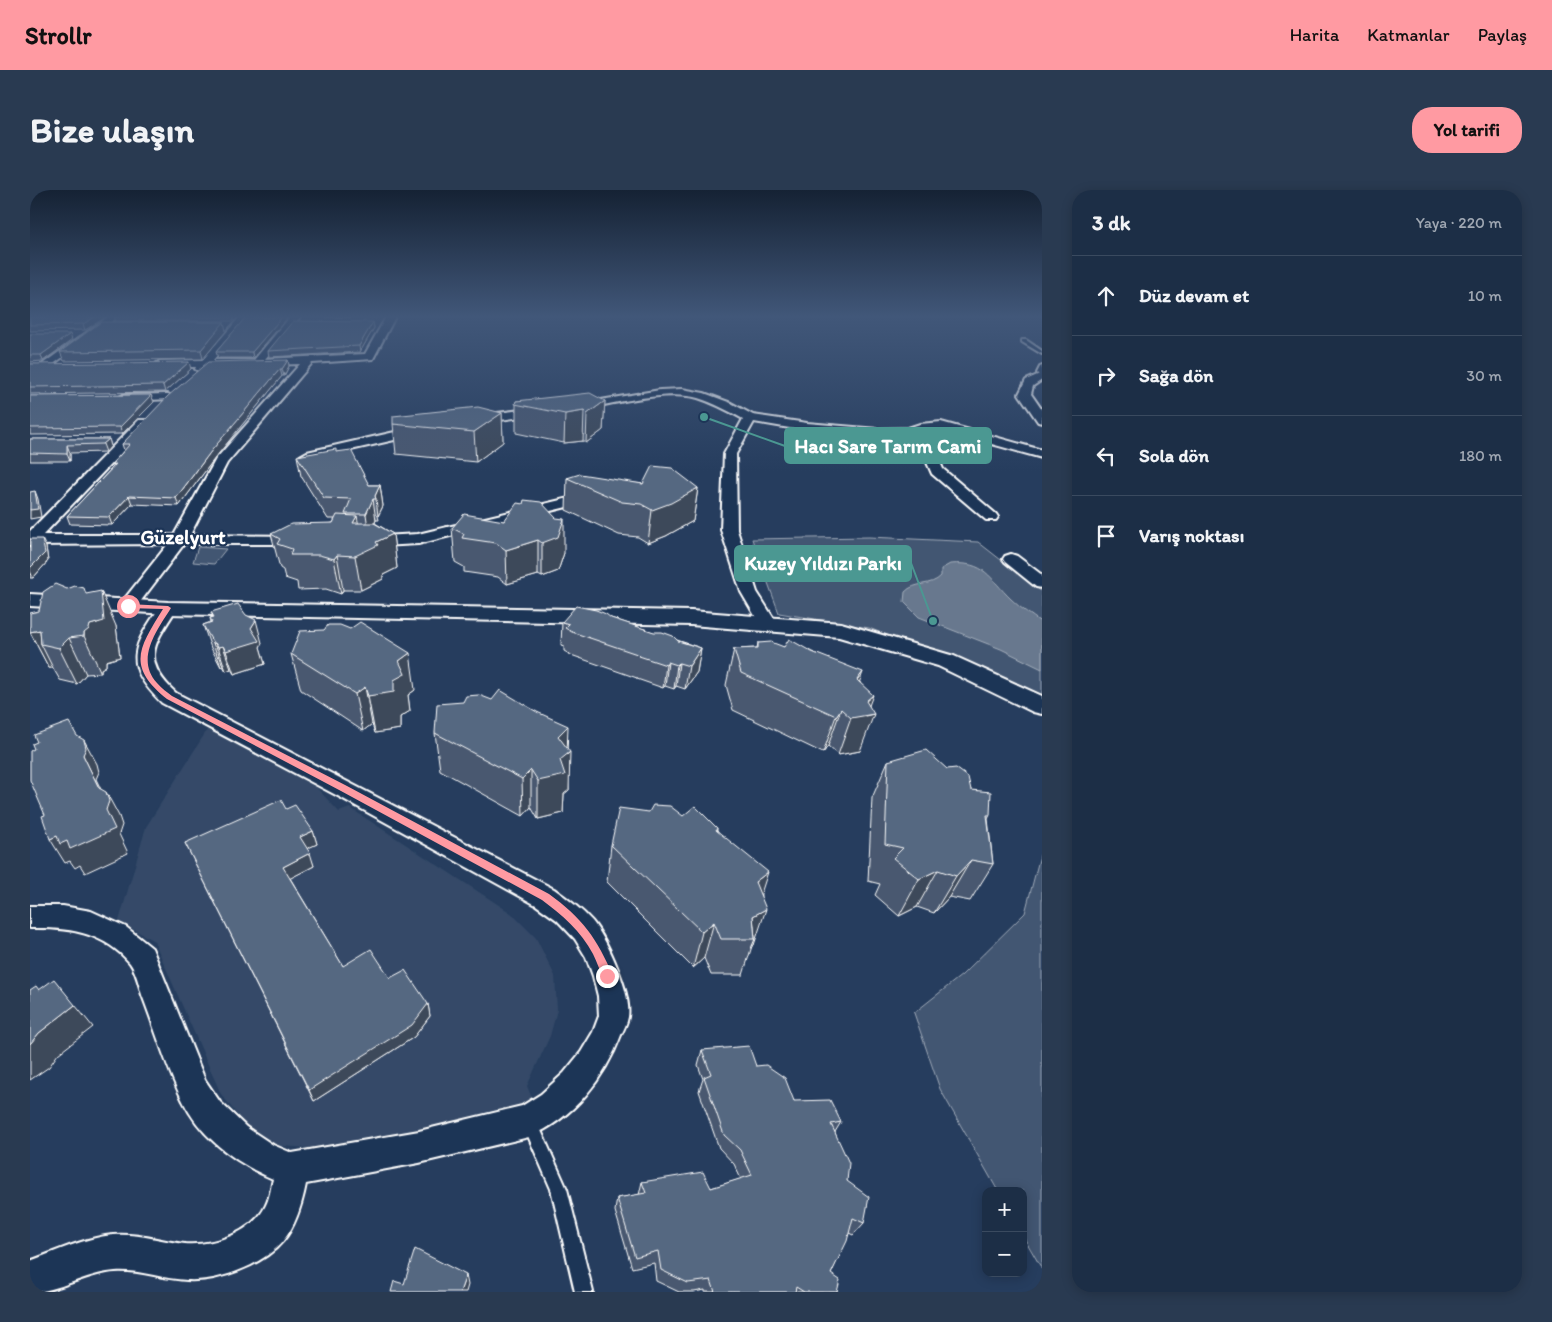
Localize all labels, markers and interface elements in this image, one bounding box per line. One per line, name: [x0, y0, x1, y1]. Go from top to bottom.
text: Strollr: [25, 21, 91, 50]
text: Harita: [1290, 24, 1339, 46]
text: Katmanlar: [1367, 24, 1450, 46]
text: Paylaş: [1478, 24, 1527, 46]
button: Yol tarifi: [1412, 107, 1522, 153]
text: Bize ulaşın: [30, 109, 194, 151]
text: 3 dk: [1092, 210, 1130, 235]
text: Yaya · 220 m: [1416, 213, 1502, 232]
icon: ahead: [1092, 282, 1120, 310]
text: Düz devam et: [1139, 284, 1249, 307]
text: 10 m: [1468, 286, 1502, 305]
icon: right: [1092, 362, 1120, 390]
text: Sağa dön: [1139, 364, 1213, 387]
text: 30 m: [1466, 366, 1502, 385]
callout: Hacı Sare Tarım Cami: [785, 428, 991, 463]
text: Hacı Sare Tarım Cami: [795, 434, 981, 458]
icon: left: [1092, 442, 1120, 470]
text: Sola dön: [1139, 444, 1209, 467]
text: 180 m: [1459, 446, 1502, 465]
icon: arrive: [1092, 522, 1120, 550]
text: Varış noktası: [1139, 524, 1244, 547]
district label: Güzelyurt: [140, 525, 226, 550]
callout: Kuzey Yıldızı Parkı: [735, 546, 911, 581]
text: Kuzey Yıldızı Parkı: [744, 551, 902, 576]
route start: [117, 595, 140, 618]
route end: [596, 965, 619, 988]
map controls: [982, 1187, 1027, 1277]
button: +: [982, 1187, 1027, 1232]
button: −: [982, 1232, 1027, 1277]

